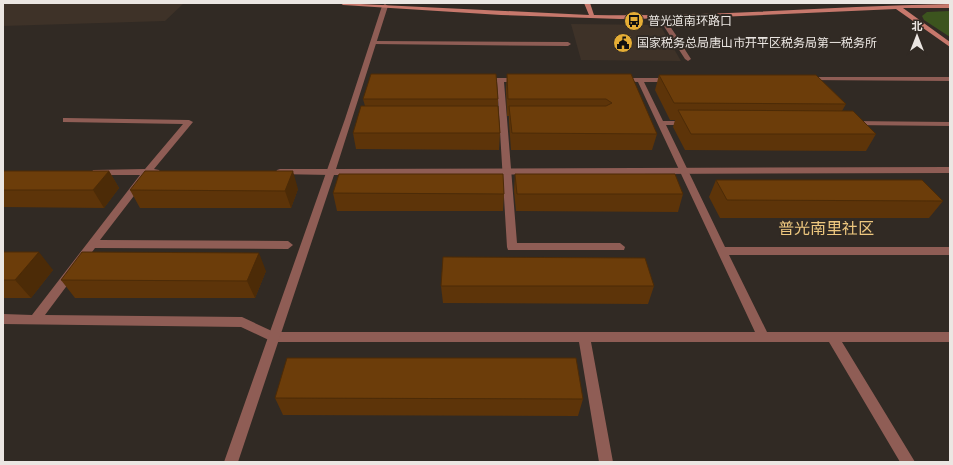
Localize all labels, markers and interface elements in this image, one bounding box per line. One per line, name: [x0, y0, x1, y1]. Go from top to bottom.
bus stop icon: 普光道南环路口: [623, 10, 645, 32]
place label: 普光道南环路口: [648, 13, 732, 30]
north arrow: [897, 16, 937, 56]
text: 北: [912, 19, 923, 34]
public building icon: 国家税务总局唐山市开平区税务局第一税务所: [612, 32, 634, 54]
place label: 国家税务总局唐山市开平区税务局第一税务所: [637, 35, 877, 52]
district label: 普光南里社区: [778, 218, 874, 240]

